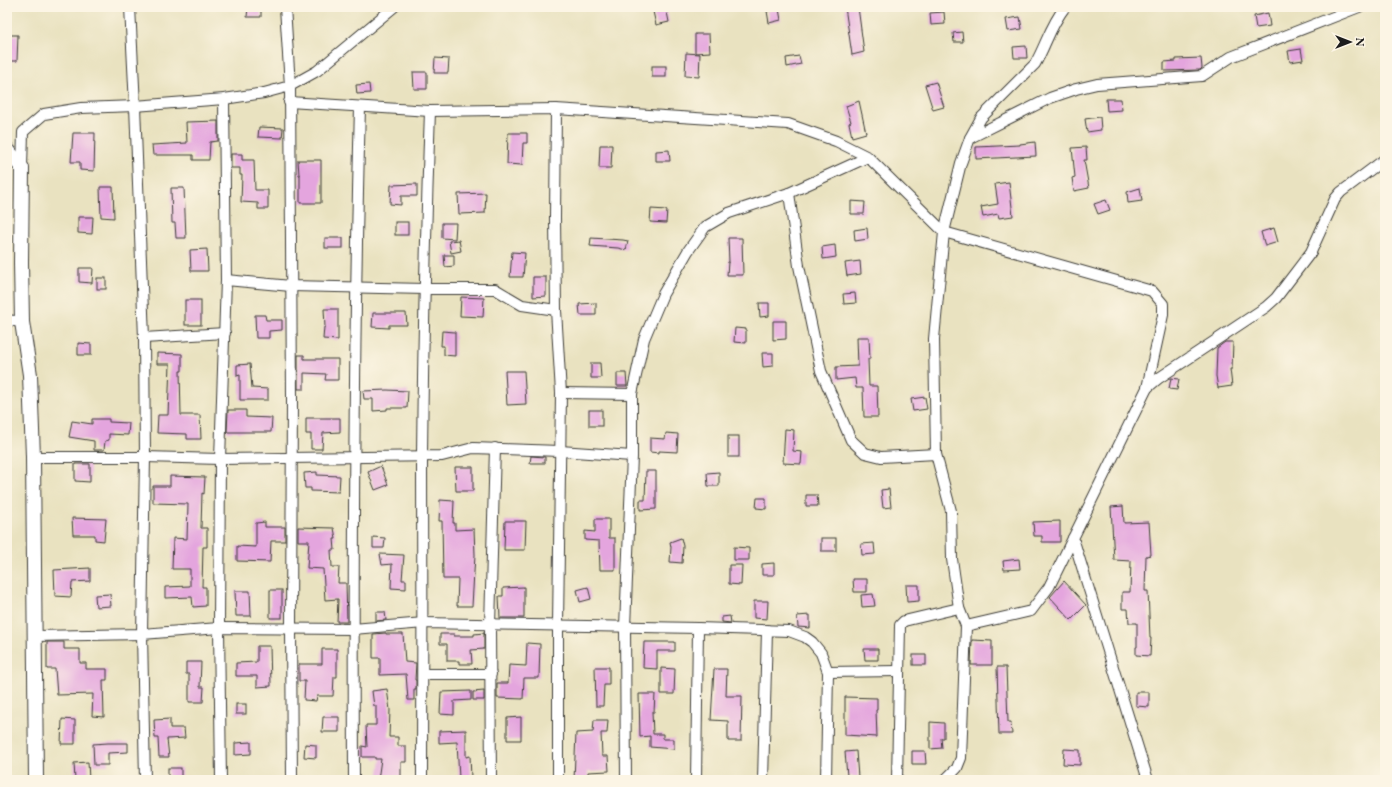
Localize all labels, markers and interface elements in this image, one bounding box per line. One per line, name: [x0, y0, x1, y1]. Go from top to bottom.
north arrow: [1330, 22, 1370, 62]
text: N: [1353, 38, 1367, 47]

